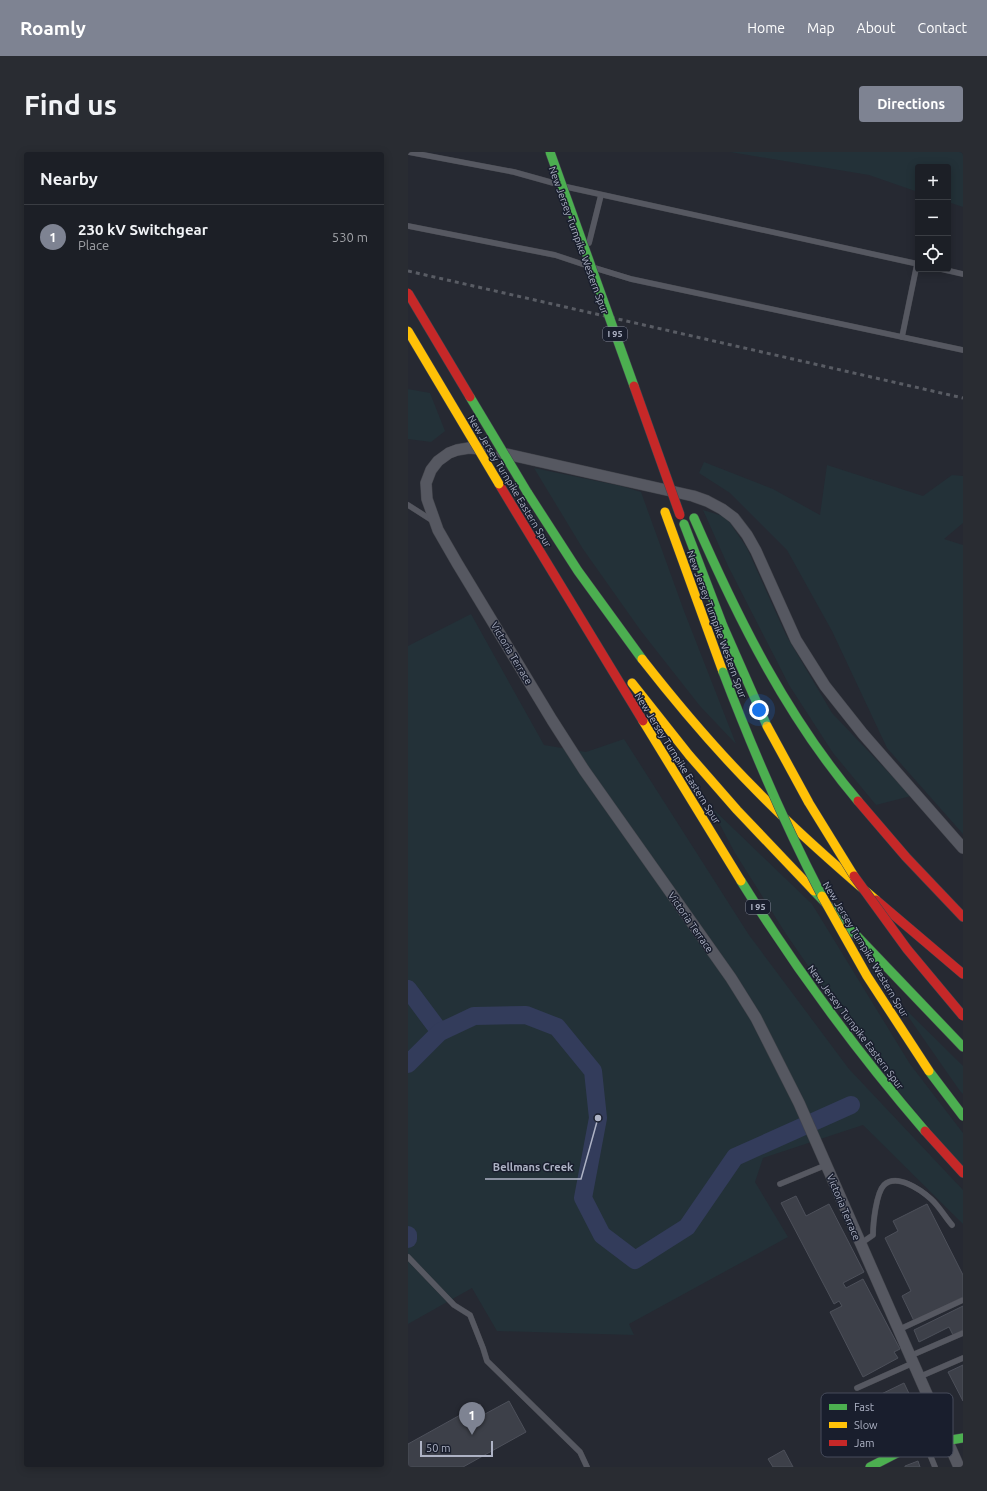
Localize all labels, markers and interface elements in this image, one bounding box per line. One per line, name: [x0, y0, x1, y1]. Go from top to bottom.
text: Roamly: [20, 17, 86, 39]
text: Home: [747, 20, 785, 36]
text: Map: [807, 20, 835, 36]
text: About: [857, 20, 896, 36]
text: Contact: [918, 20, 967, 36]
button: Directions: [859, 86, 963, 122]
text: Find us: [24, 89, 117, 120]
map controls: [915, 164, 951, 272]
button: +: [915, 164, 951, 200]
street label: New Jersey Turnpike Western Spur: [547, 165, 610, 316]
text: Nearby: [40, 169, 98, 188]
button: −: [915, 200, 951, 236]
text: 230 kV Switchgear: [78, 221, 208, 238]
text: 1: [49, 230, 57, 244]
text: 530 m: [332, 230, 368, 244]
button: locate: [915, 236, 951, 272]
text: Place: [78, 238, 109, 252]
road number: I 95: [603, 327, 627, 341]
street label: New Jersey Turnpike Eastern Spur: [466, 413, 554, 550]
street label: New Jersey Turnpike Western Spur: [685, 549, 748, 700]
street label: Victoria Terrace: [489, 620, 534, 686]
street label: New Jersey Turnpike Eastern Spur: [633, 691, 723, 826]
your location: [749, 700, 769, 720]
street label: New Jersey Turnpike Western Spur: [821, 880, 911, 1019]
street label: Victoria Terrace: [666, 890, 715, 954]
road number: I 95: [746, 900, 770, 914]
street label: New Jersey Turnpike Eastern Spur: [805, 963, 906, 1092]
callout: Bellmans Creek: [485, 1156, 581, 1179]
text: Bellmans Creek: [493, 1161, 574, 1173]
street label: Victoria Terrace: [825, 1173, 862, 1242]
legend: [821, 1393, 953, 1457]
text: Fast: [854, 1401, 875, 1413]
pin: 1: [459, 1402, 485, 1435]
text: Slow: [854, 1419, 878, 1431]
text: Jam: [854, 1437, 875, 1449]
scale bar: [420, 1439, 493, 1458]
text: 50 m: [426, 1442, 450, 1454]

